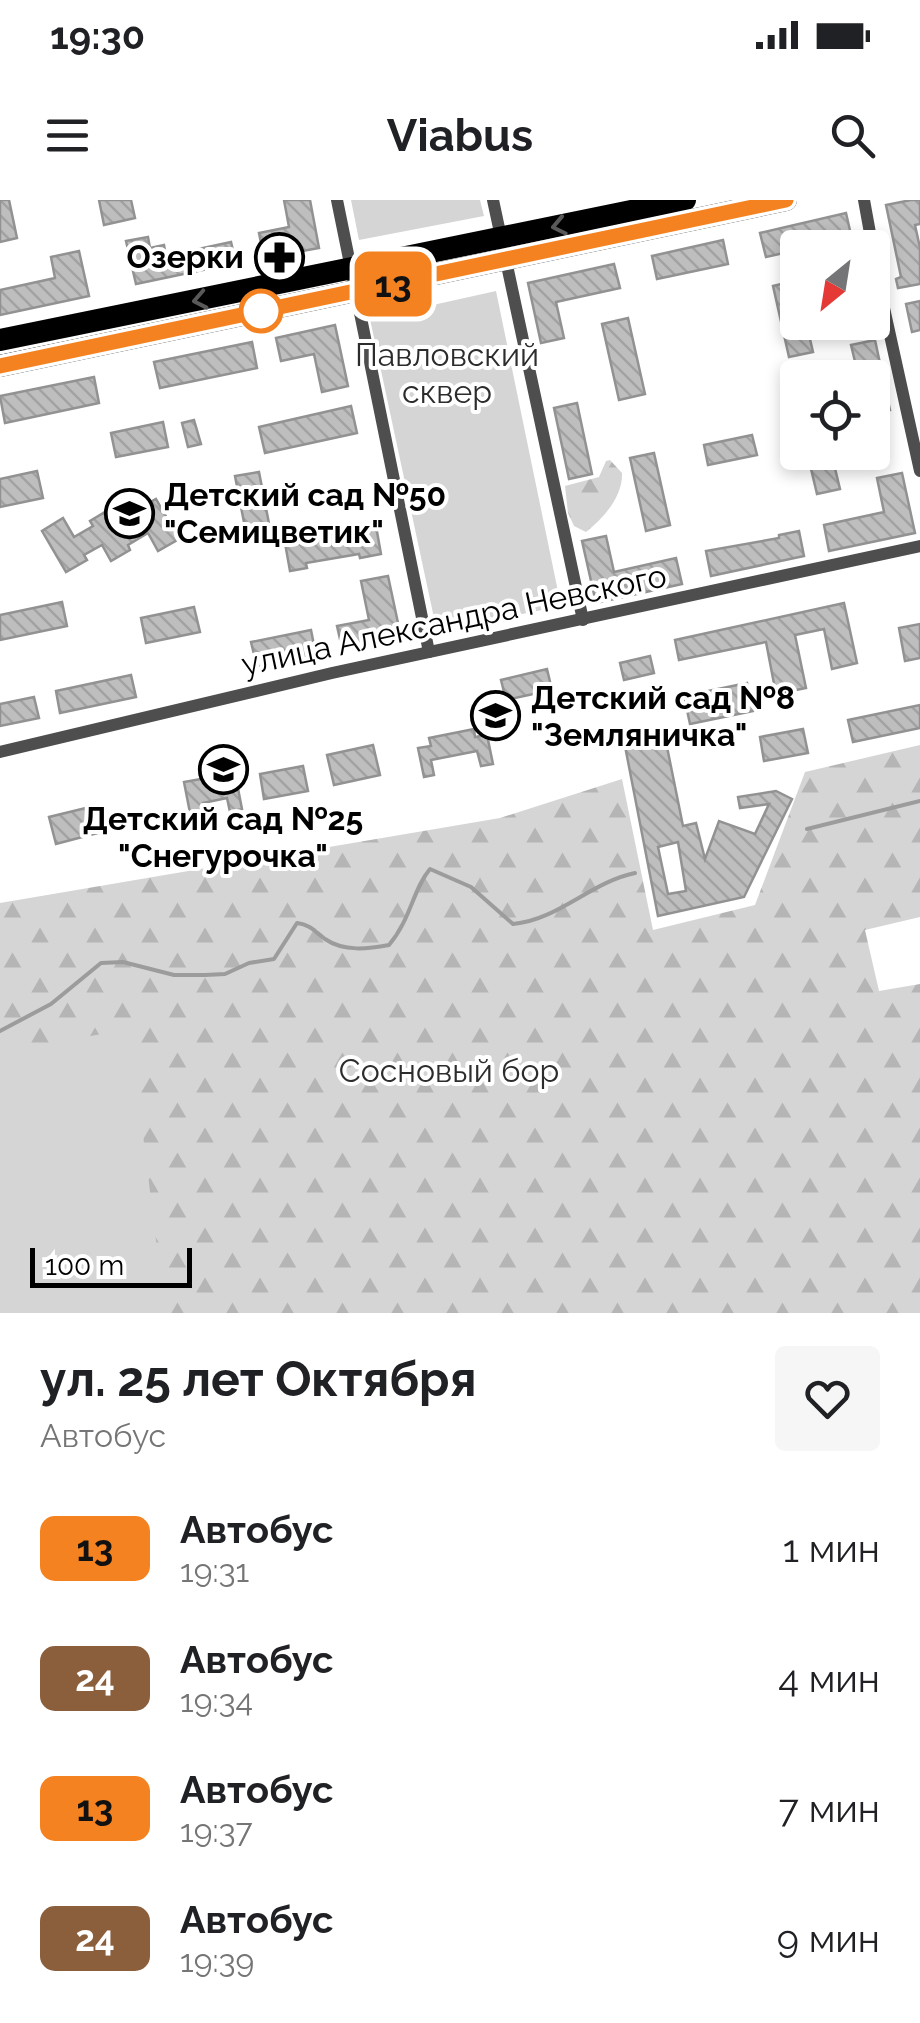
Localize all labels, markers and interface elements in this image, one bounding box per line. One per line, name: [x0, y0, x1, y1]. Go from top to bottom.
text: 19:30: [50, 13, 145, 58]
icon: menu: [40, 108, 95, 163]
icon: search: [825, 108, 880, 163]
text: Viabus: [387, 109, 533, 162]
one-way arrow: [551, 215, 568, 236]
north arrow: [780, 230, 890, 340]
map controls: [780, 230, 890, 470]
pharmacy icon: Озерки: [253, 231, 305, 283]
place label: Озерки: [127, 238, 244, 275]
line badge: 13: [348, 252, 438, 316]
text: 13: [375, 264, 411, 305]
one-way arrow: [192, 289, 208, 310]
unlabelled marker: [240, 290, 282, 332]
park label: Павловский сквер: [355, 336, 539, 410]
button: locate: [780, 360, 890, 470]
place label: Детский сад №50 "Семицветик": [164, 476, 446, 550]
school or university icon: Детский сад №50 "Семицветик": [103, 487, 155, 539]
street label: улица Александра Невского: [238, 556, 670, 683]
place label: Детский сад №8 "Земляничка": [531, 679, 795, 753]
school or university icon: Детский сад №8 "Земляничка": [470, 690, 522, 742]
school or university icon: Детский сад №25 "Снегурочка": [197, 743, 249, 795]
place label: Детский сад №25 "Снегурочка": [83, 800, 363, 874]
park label: Сосновый бор: [339, 1052, 559, 1089]
scale bar: [30, 1243, 192, 1288]
text: 100 m: [45, 1249, 124, 1282]
button: heart: [775, 1346, 880, 1451]
text: ул. 25 лет Октября: [40, 1351, 476, 1407]
text: Автобус: [40, 1417, 166, 1454]
text: Автобус: [180, 1507, 334, 1552]
text: 1 мин: [783, 1526, 880, 1571]
text: 13: [77, 1528, 113, 1569]
text: 19:31: [180, 1552, 249, 1589]
text: Автобус: [180, 1637, 334, 1682]
text: 4 мин: [778, 1656, 880, 1701]
text: 24: [75, 1658, 115, 1699]
text: 19:34: [180, 1682, 253, 1719]
text: Автобус: [180, 1767, 334, 1812]
text: 7 мин: [779, 1786, 880, 1831]
text: 13: [77, 1788, 113, 1829]
text: 19:37: [180, 1812, 253, 1849]
text: Автобус: [180, 1897, 334, 1942]
text: 9 мин: [777, 1916, 880, 1961]
text: 24: [75, 1918, 115, 1959]
text: 19:39: [180, 1942, 254, 1979]

